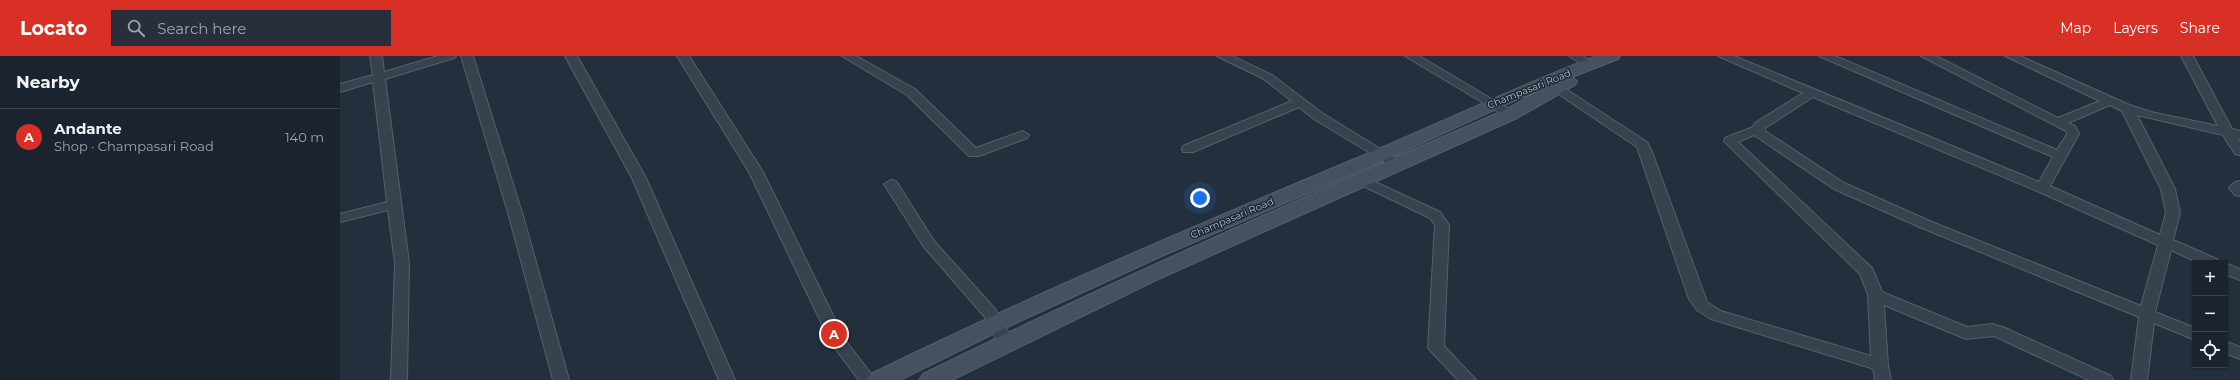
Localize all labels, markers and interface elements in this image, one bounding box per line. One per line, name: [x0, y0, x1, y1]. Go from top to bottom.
search box: [111, 10, 391, 46]
text: Locato: [20, 17, 87, 40]
icon: search: [125, 17, 147, 39]
text: Search here: [157, 19, 246, 38]
text: Map: [2060, 19, 2091, 37]
text: Layers: [2113, 19, 2158, 37]
text: Share: [2180, 19, 2220, 37]
street label: Champasari Road: [1485, 66, 1573, 112]
text: Nearby: [16, 72, 80, 92]
text: Andante: [54, 119, 122, 138]
text: A: [24, 129, 34, 145]
text: 140 m: [285, 129, 324, 145]
text: Shop · Champasari Road: [54, 138, 214, 154]
your location: [1190, 188, 1210, 208]
street label: Champasari Road: [1188, 195, 1276, 241]
map controls: [2192, 260, 2228, 368]
button: +: [2192, 260, 2228, 296]
button: −: [2192, 296, 2228, 332]
pin: A: [821, 319, 847, 349]
button: locate: [2192, 332, 2228, 368]

